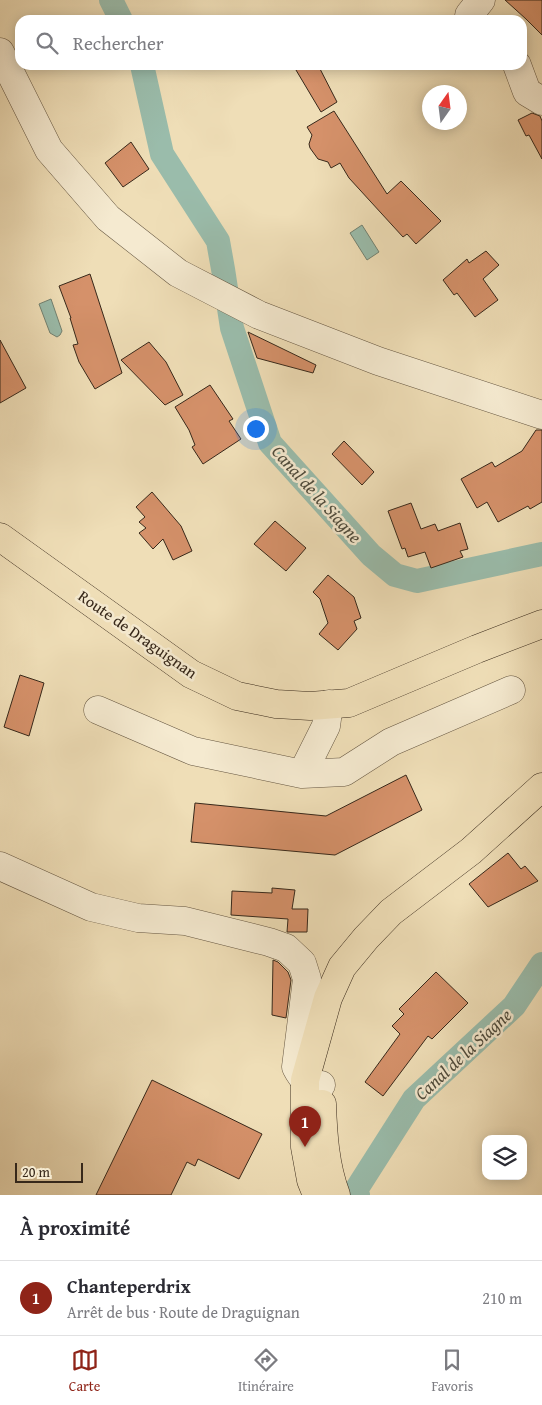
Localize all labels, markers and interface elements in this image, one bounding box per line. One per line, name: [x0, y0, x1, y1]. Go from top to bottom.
search box: [15, 15, 527, 70]
icon: search: [33, 29, 61, 57]
text: Rechercher: [73, 29, 164, 57]
north arrow: [422, 85, 467, 130]
your location: [243, 416, 269, 442]
water label: Canal de la Siagne: [266, 439, 368, 549]
street label: Route de Draguignan: [74, 584, 202, 684]
water label: Canal de la Siagne: [408, 1002, 518, 1106]
pin: 1: [289, 1106, 321, 1147]
map controls: [482, 1135, 527, 1180]
button: layers: [482, 1135, 527, 1180]
scale bar: [15, 1160, 82, 1183]
text: 20 m: [22, 1162, 50, 1182]
text: À proximité: [20, 1212, 130, 1243]
text: Chanteperdrix: [67, 1272, 191, 1300]
text: 1: [32, 1286, 40, 1310]
text: 210 m: [482, 1286, 522, 1310]
text: Arrêt de bus · Route de Draguignan: [67, 1300, 300, 1324]
tab: Carte: [69, 1346, 100, 1396]
tab: Itinéraire: [238, 1346, 294, 1396]
tab: Favoris: [431, 1346, 473, 1396]

